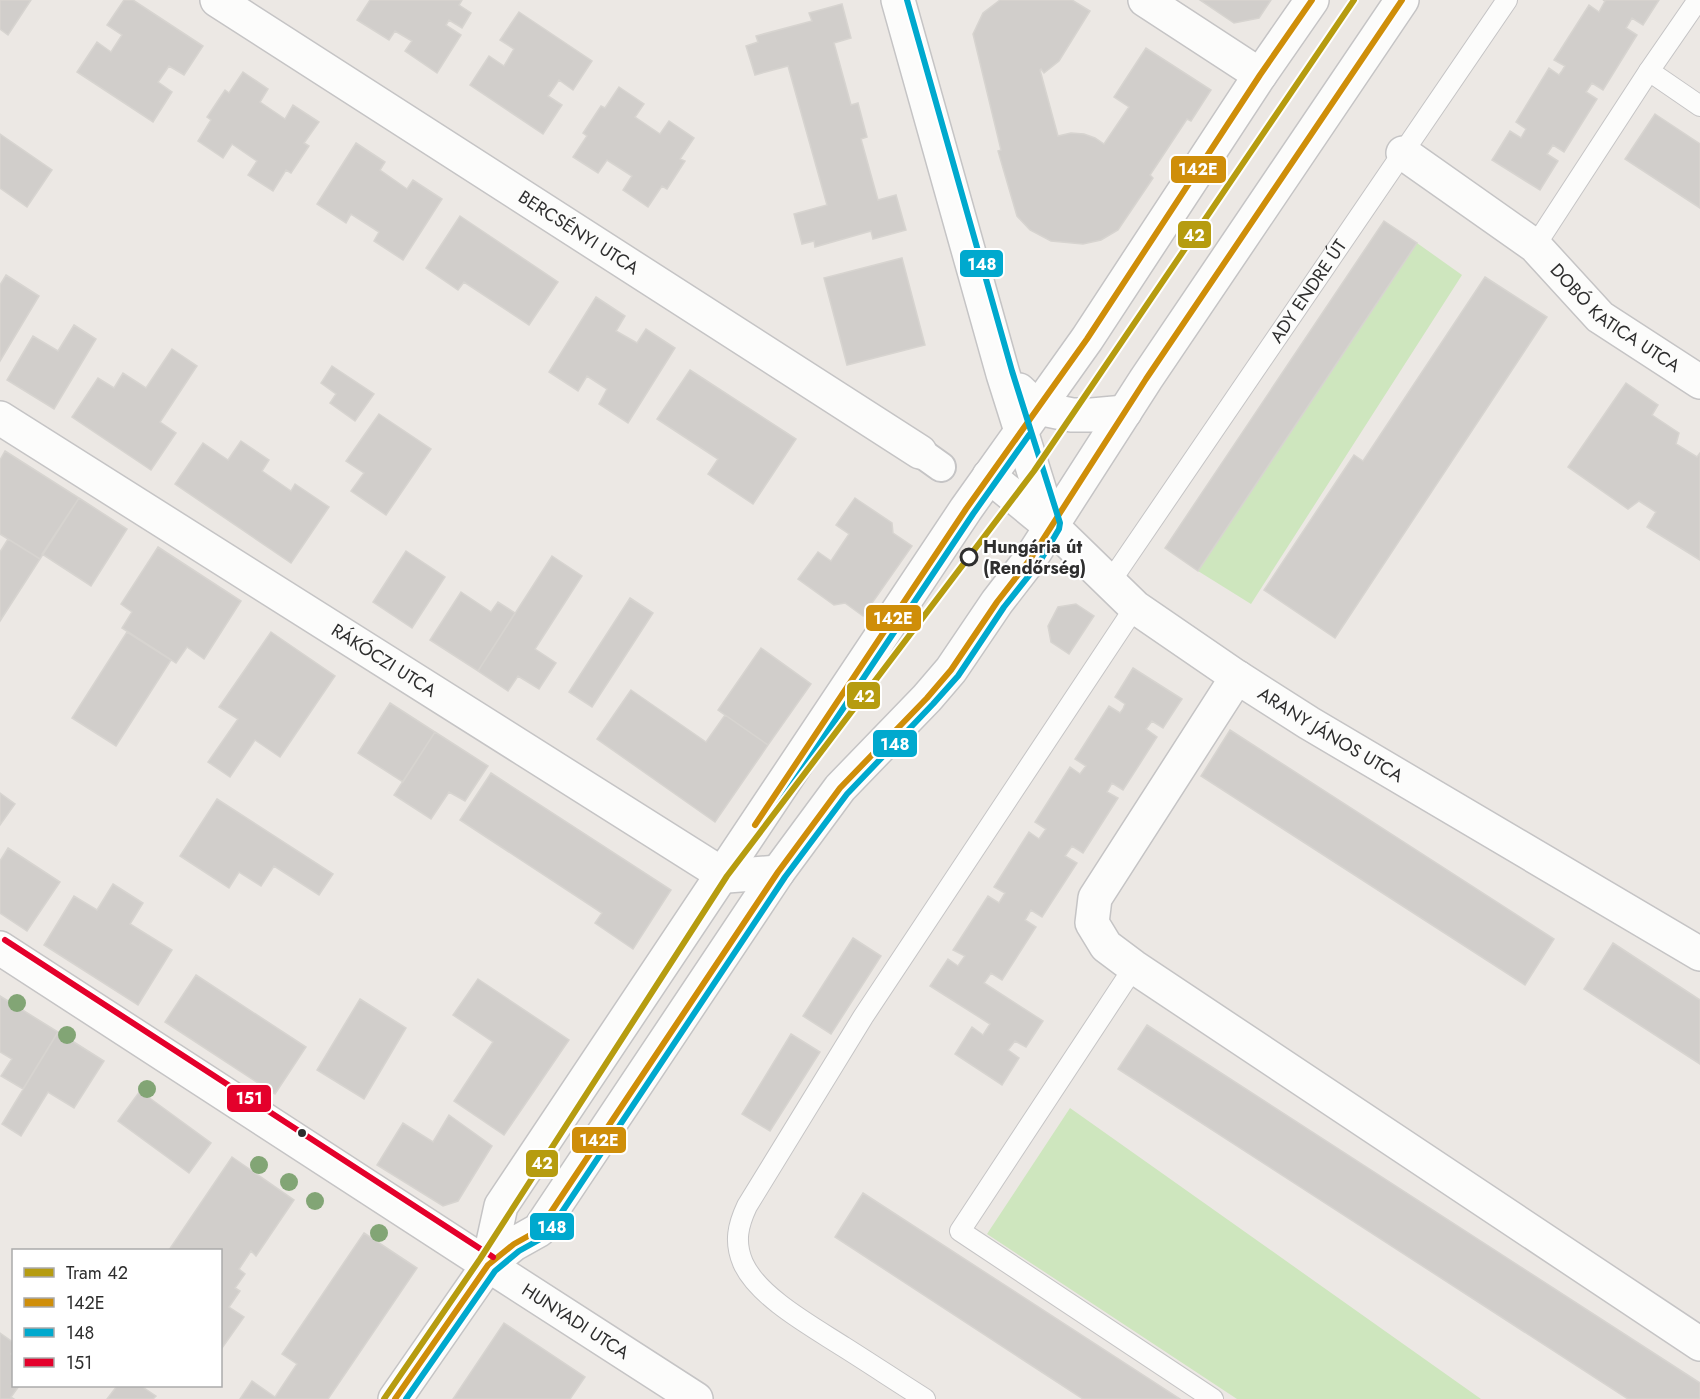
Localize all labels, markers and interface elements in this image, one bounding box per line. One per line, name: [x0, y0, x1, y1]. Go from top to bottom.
line badge: 142E: [1170, 155, 1227, 184]
text: 142E: [1178, 158, 1218, 181]
street label: BERCSÉNYI UTCA: [513, 184, 644, 281]
line badge: 42: [1177, 220, 1212, 249]
text: 42: [1183, 224, 1205, 247]
street label: ADY ENDRE ÚT: [1264, 234, 1353, 348]
line badge: 148: [959, 249, 1004, 278]
text: 148: [967, 253, 997, 276]
street label: DOBÓ KATICA UTCA: [1544, 258, 1685, 379]
place label: Hungária út (Rendőrség): [983, 534, 1086, 581]
marker: Hungária út (Rendőrség): [960, 548, 978, 566]
line badge: 142E: [865, 604, 922, 632]
text: 142E: [873, 607, 913, 630]
street label: RÁKÓCZI UTCA: [326, 617, 442, 704]
line badge: 42: [846, 681, 881, 710]
street label: ARANY JÁNOS UTCA: [1253, 681, 1408, 789]
text: 42: [853, 685, 875, 708]
line badge: 148: [872, 729, 918, 758]
text: 148: [880, 733, 910, 756]
line badge: 151: [226, 1084, 272, 1113]
text: 151: [236, 1087, 262, 1110]
line badge: 142E: [571, 1126, 627, 1154]
unlabelled marker: [296, 1127, 308, 1139]
text: 142E: [579, 1129, 619, 1152]
line badge: 42: [525, 1149, 559, 1178]
text: 42: [531, 1152, 553, 1175]
line badge: 148: [529, 1212, 575, 1241]
text: 148: [537, 1216, 567, 1239]
legend: [12, 1249, 222, 1387]
text: Tram 42: [66, 1260, 128, 1286]
street label: HUNYADI UTCA: [517, 1277, 634, 1366]
text: 142E: [66, 1290, 105, 1316]
text: 148: [66, 1320, 94, 1346]
text: 151: [66, 1350, 92, 1376]

